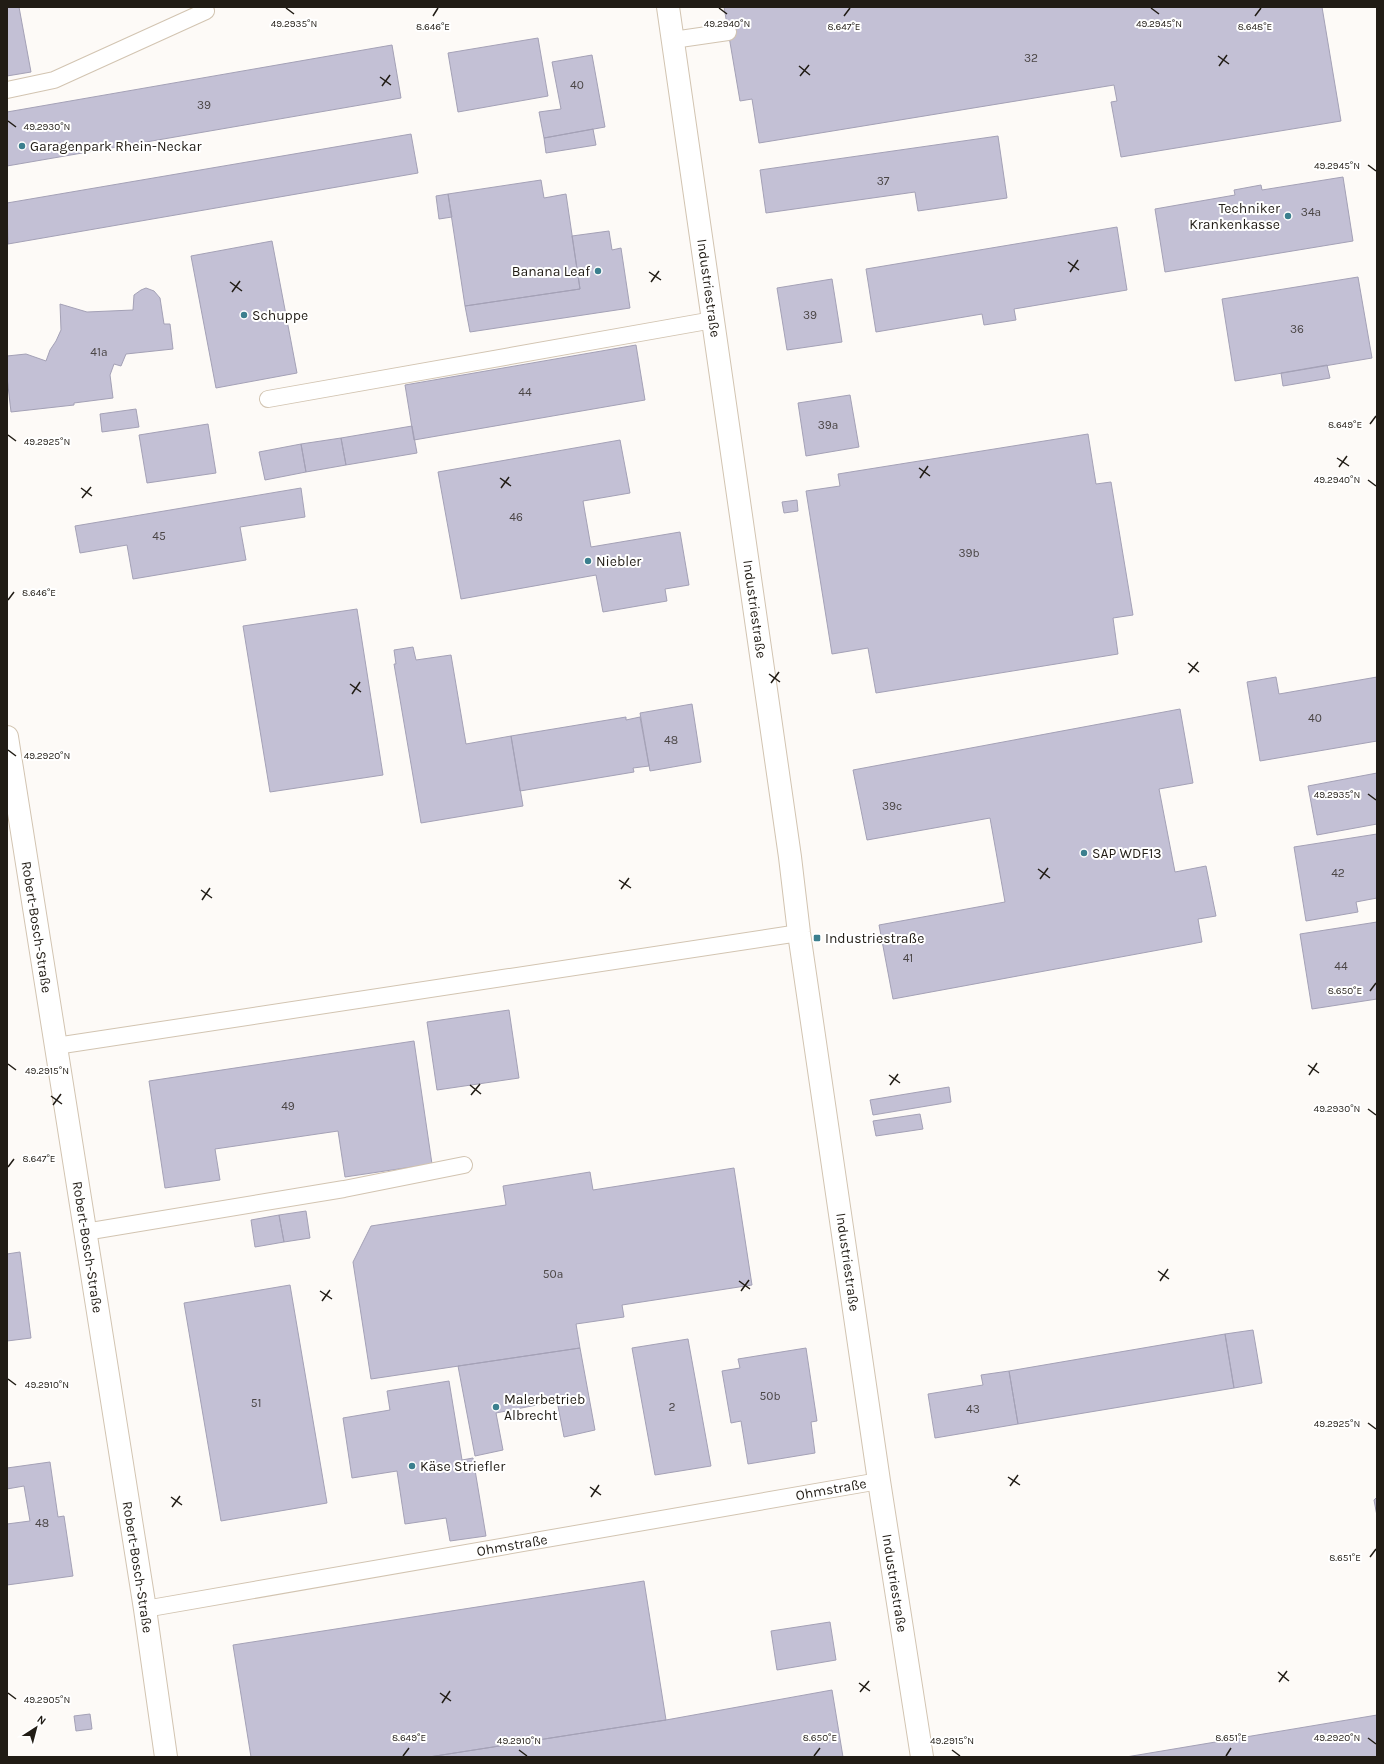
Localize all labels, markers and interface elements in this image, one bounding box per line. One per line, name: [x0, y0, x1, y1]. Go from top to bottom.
text: 49.2935°N: [271, 18, 317, 30]
text: 49.2940°N: [704, 18, 750, 30]
text: 49.2945°N: [1136, 18, 1182, 30]
text: 8.646°E: [416, 21, 450, 33]
text: 8.647°E: [828, 21, 860, 33]
text: 8.648°E: [1238, 21, 1272, 33]
house number: 32: [1024, 51, 1038, 65]
house number: 40: [570, 78, 584, 92]
house number: 39: [197, 98, 211, 112]
text: 49.2930°N: [24, 121, 70, 133]
place label: Garagenpark Rhein-Neckar: [30, 138, 202, 155]
marker: Garagenpark Rhein-Neckar: [17, 141, 27, 151]
text: 49.2945°N: [1314, 160, 1360, 172]
house number: 37: [877, 174, 890, 188]
place label: Techniker Krankenkasse: [1189, 200, 1281, 233]
house number: 34a: [1301, 205, 1321, 219]
marker: Techniker Krankenkasse: [1283, 211, 1293, 221]
street label: Industriestraße: [693, 238, 724, 338]
place label: Banana Leaf: [512, 263, 590, 280]
marker: Banana Leaf: [593, 266, 603, 276]
place label: Schuppe: [252, 307, 308, 324]
house number: 39: [803, 308, 817, 322]
marker: Schuppe: [239, 310, 249, 320]
house number: 36: [1290, 322, 1304, 336]
house number: 41a: [90, 345, 108, 359]
house number: 44: [518, 385, 532, 399]
house number: 39a: [818, 418, 838, 432]
text: 8.649°E: [1328, 419, 1362, 431]
text: 49.2925°N: [24, 436, 70, 448]
text: 49.2940°N: [1314, 474, 1360, 486]
house number: 46: [509, 510, 523, 524]
house number: 45: [152, 529, 166, 543]
house number: 39b: [958, 546, 980, 560]
place label: Niebler: [596, 553, 642, 570]
marker: Niebler: [583, 556, 593, 566]
street label: Industriestraße: [739, 559, 770, 659]
text: 8.646°E: [22, 587, 56, 599]
house number: 40: [1308, 711, 1322, 725]
house number: 48: [664, 733, 678, 747]
text: 49.2920°N: [24, 750, 70, 762]
text: 49.2935°N: [1314, 789, 1360, 801]
house number: 39c: [882, 799, 902, 813]
place label: SAP WDF13: [1092, 845, 1162, 862]
marker: SAP WDF13: [1079, 848, 1089, 858]
street label: Robert-Bosch-Straße: [18, 860, 55, 994]
house number: 42: [1331, 866, 1345, 880]
place label: Industriestraße: [825, 930, 924, 947]
marker: Industriestraße: [812, 933, 822, 943]
house number: 41: [903, 951, 913, 965]
house number: 44: [1334, 959, 1348, 973]
text: 8.650°E: [1328, 985, 1362, 997]
text: 49.2915°N: [25, 1065, 69, 1077]
house number: 49: [281, 1099, 295, 1113]
text: 49.2930°N: [1314, 1103, 1360, 1115]
text: 8.647°E: [23, 1153, 55, 1165]
street label: Robert-Bosch-Straße: [69, 1180, 106, 1314]
street label: Industriestraße: [832, 1212, 863, 1312]
house number: 50a: [543, 1267, 563, 1281]
text: 49.2910°N: [25, 1379, 69, 1391]
house number: 50b: [759, 1389, 781, 1403]
place label: Malerbetrieb Albrecht: [504, 1391, 585, 1424]
house number: 51: [251, 1396, 261, 1410]
house number: 2: [669, 1400, 676, 1414]
marker: Malerbetrieb Albrecht: [491, 1402, 501, 1412]
house number: 43: [966, 1402, 980, 1416]
text: 49.2925°N: [1314, 1418, 1360, 1430]
place label: Käse Striefler: [420, 1458, 506, 1475]
marker: Käse Striefler: [407, 1461, 417, 1471]
street label: Ohmstraße: [794, 1475, 868, 1504]
street label: Robert-Bosch-Straße: [119, 1500, 156, 1634]
house number: 48: [35, 1516, 49, 1530]
street label: Ohmstraße: [475, 1531, 549, 1560]
street label: Industriestraße: [878, 1533, 911, 1633]
text: 8.651°E: [1329, 1552, 1361, 1564]
text: 49.2905°N: [24, 1694, 70, 1706]
north arrow: [16, 1708, 56, 1748]
text: N: [35, 1713, 49, 1728]
text: 8.649°E: [392, 1732, 426, 1744]
text: 8.650°E: [803, 1732, 837, 1744]
text: 8.651°E: [1215, 1732, 1247, 1744]
text: 49.2920°N: [1314, 1732, 1360, 1744]
text: 49.2910°N: [497, 1735, 541, 1747]
text: 49.2915°N: [930, 1735, 974, 1747]

